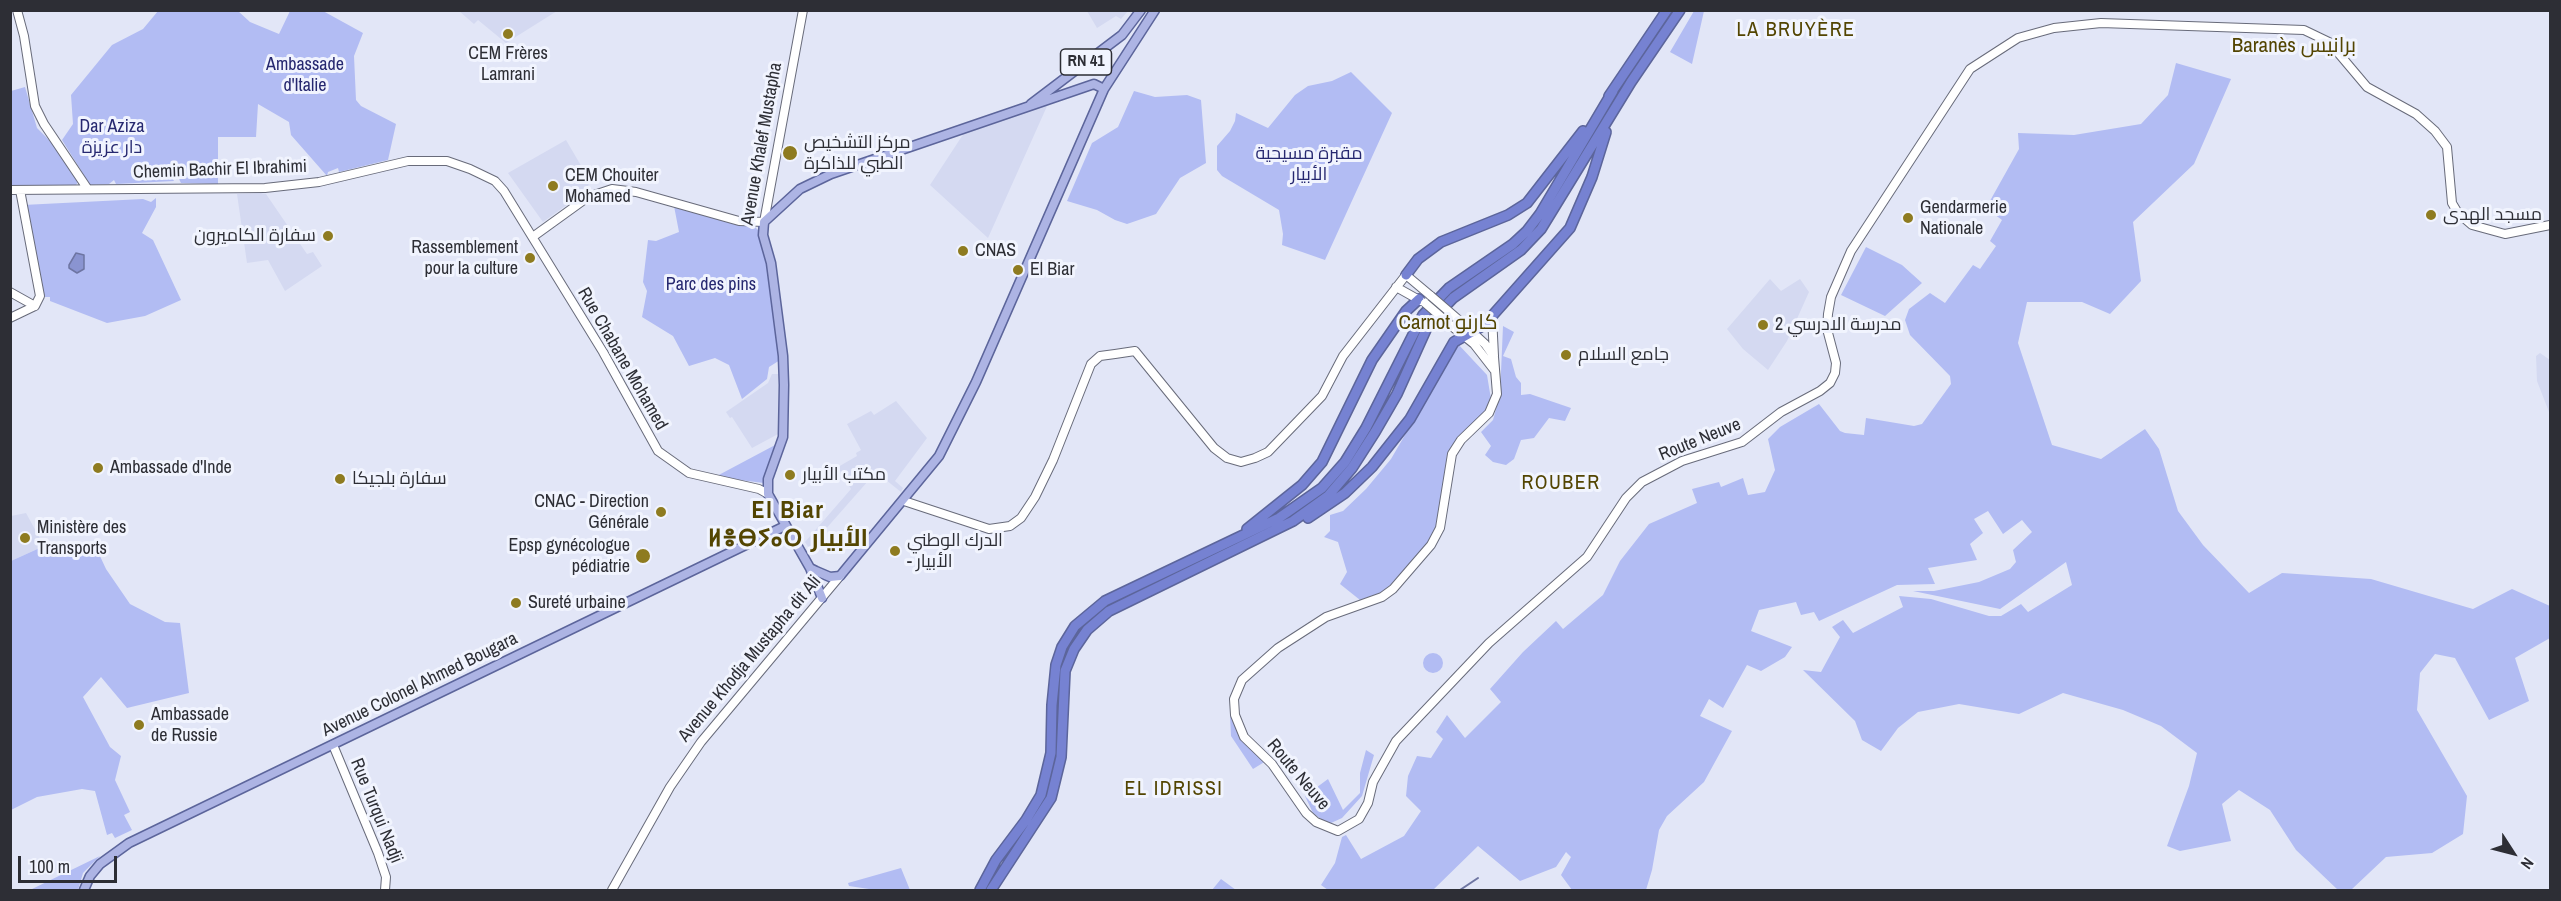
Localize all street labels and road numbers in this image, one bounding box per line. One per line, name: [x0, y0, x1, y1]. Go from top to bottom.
road number: RN 41: [1060, 49, 1112, 75]
street label: Avenue Khalef Mustapha: [737, 61, 787, 227]
street label: Chemin Bachir El Ibrahimi: [133, 156, 307, 184]
street label: Rue Chabane Mohamed: [572, 284, 672, 434]
street label: Route Neuve: [1656, 414, 1744, 466]
street label: Avenue Khodja Mustapha dit Ali: [674, 571, 826, 747]
street label: Avenue Colonel Ahmed Bougara: [319, 628, 521, 742]
street label: Route Neuve: [1262, 735, 1334, 815]
street label: Rue Turqui Nadji: [345, 755, 407, 867]

